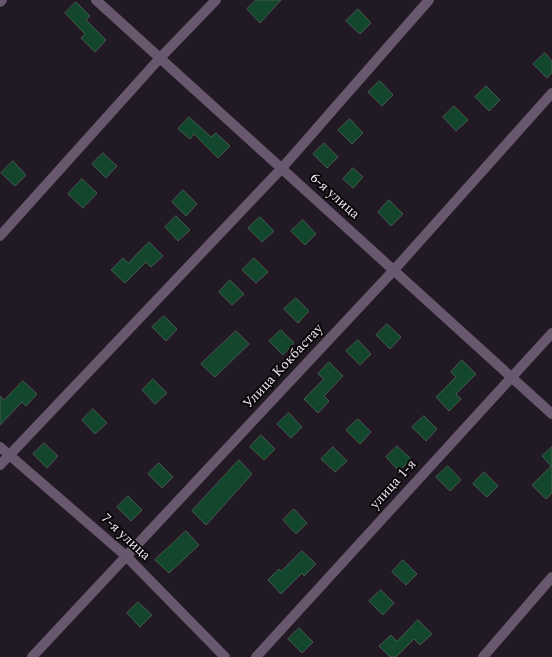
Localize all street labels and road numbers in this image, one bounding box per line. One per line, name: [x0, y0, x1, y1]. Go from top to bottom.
street label: 6-я улица: [306, 170, 362, 224]
street label: Улица Кокбастау: [241, 321, 327, 413]
street label: улица 1-я: [367, 457, 421, 513]
street label: 7-я улица: [97, 511, 153, 565]

